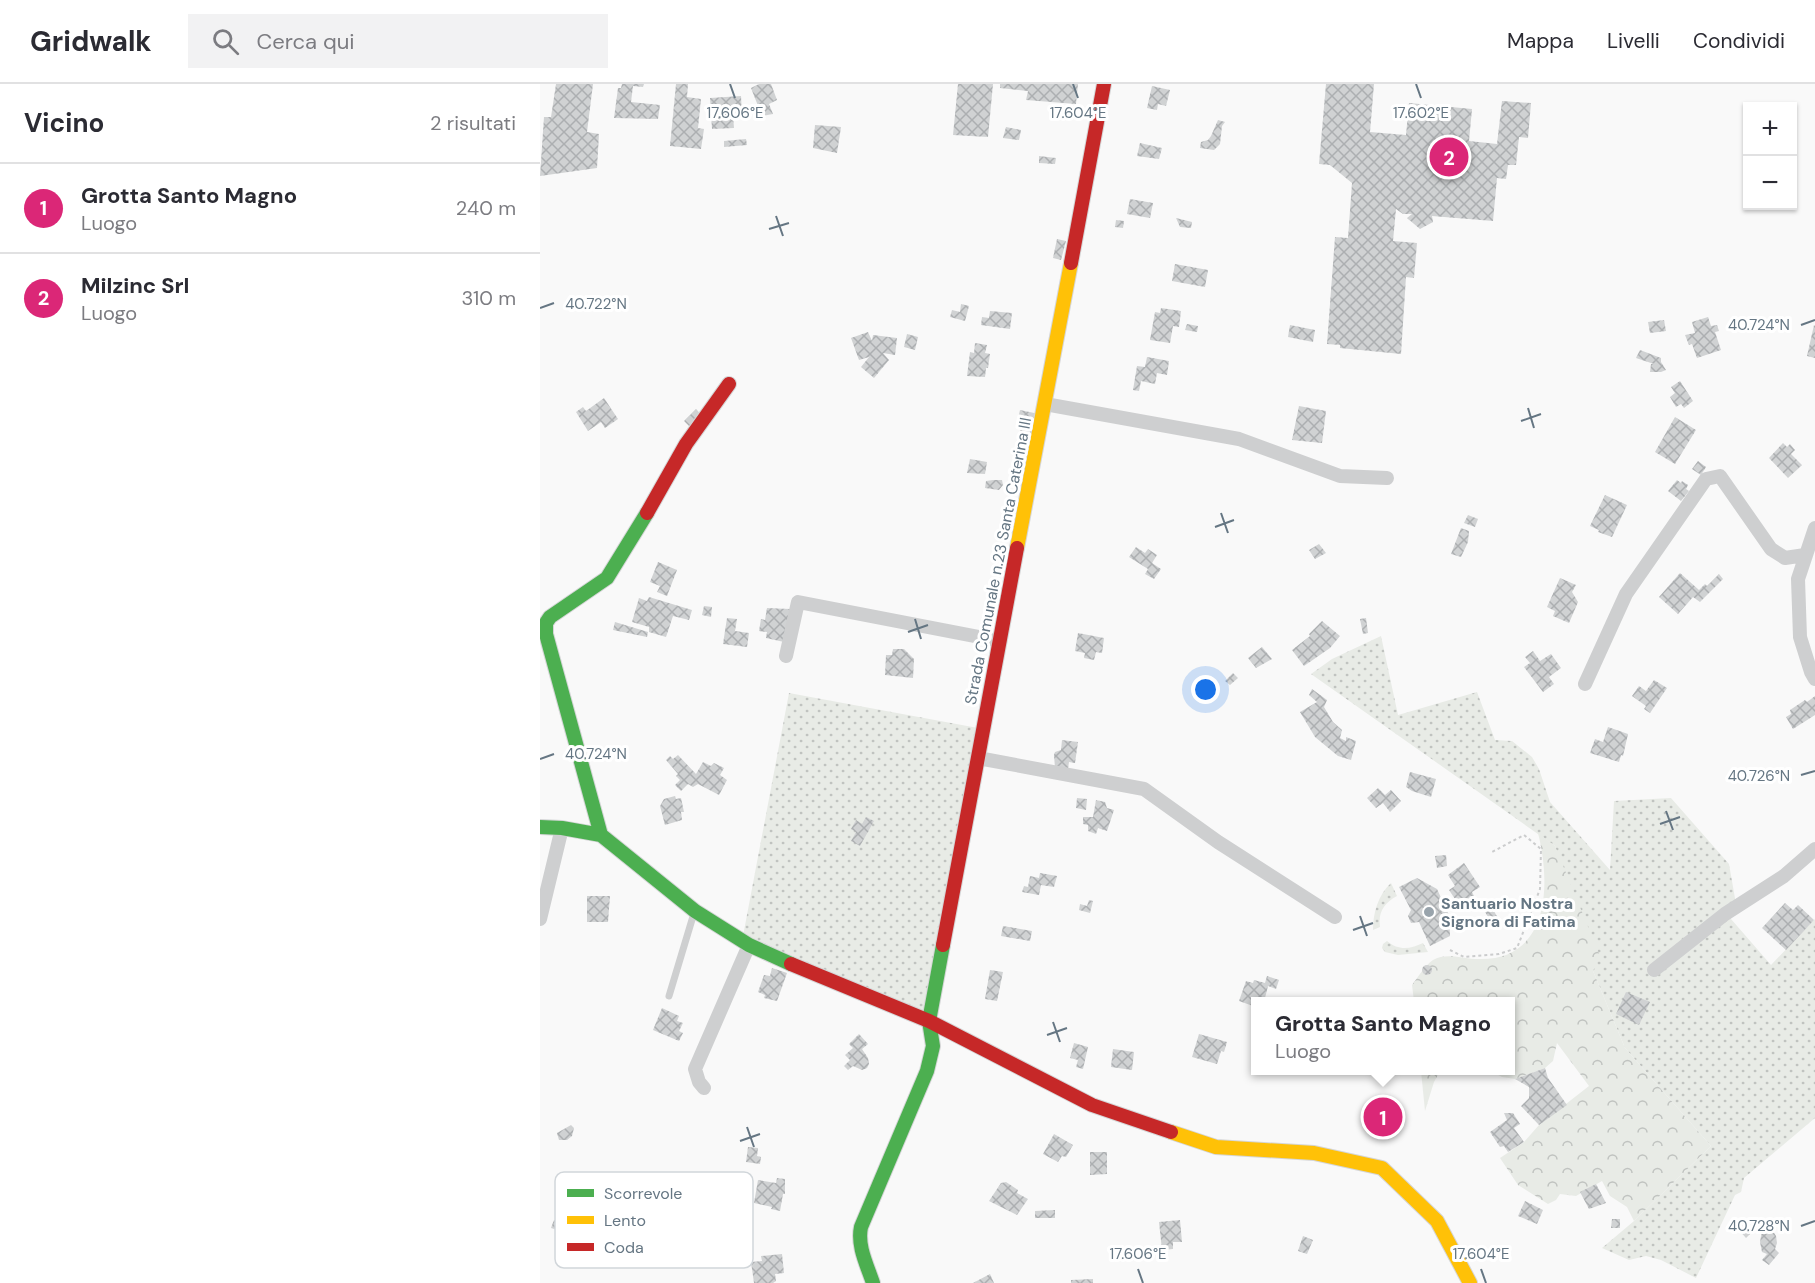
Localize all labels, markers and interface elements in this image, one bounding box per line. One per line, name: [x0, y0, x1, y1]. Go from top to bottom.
search box: [188, 14, 608, 68]
text: Gridwalk: [30, 23, 152, 60]
icon: search: [209, 25, 242, 58]
text: Cerca qui: [257, 27, 355, 56]
text: Mappa: [1507, 27, 1574, 55]
text: Livelli: [1607, 27, 1660, 55]
text: Condividi: [1693, 27, 1785, 55]
map controls: [1743, 102, 1797, 210]
button: +: [1743, 102, 1797, 156]
text: 17.606°E: [706, 103, 764, 123]
text: 17.604°E: [1050, 103, 1106, 123]
text: 17.602°E: [1393, 103, 1449, 123]
text: Vicino: [24, 106, 104, 140]
text: 2 risultati: [430, 110, 516, 136]
pin: 2: [1430, 134, 1468, 180]
button: −: [1743, 156, 1797, 210]
text: Grotta Santo Magno: [81, 181, 297, 210]
text: 1: [40, 195, 47, 221]
text: 240 m: [456, 195, 516, 221]
text: Luogo: [81, 210, 137, 236]
text: Milzinc Srl: [81, 271, 189, 300]
text: 2: [38, 285, 49, 311]
text: 310 m: [461, 285, 516, 311]
text: 40.722°N: [565, 294, 627, 314]
text: Luogo: [81, 300, 137, 326]
text: 40.724°N: [1728, 315, 1790, 335]
street label: Strada Comunale n.23 Santa Caterina III: [960, 416, 1036, 706]
your location: [1191, 675, 1220, 704]
text: 40.724°N: [565, 744, 627, 764]
text: 40.726°N: [1728, 766, 1790, 786]
place label: Santuario Nostra Signora di Fatima: [1441, 893, 1576, 932]
marker: Santuario Nostra Signora di Fatima: [1422, 905, 1436, 919]
popup: [1251, 997, 1515, 1075]
text: Grotta Santo Magno: [1275, 1009, 1491, 1038]
text: Luogo: [1275, 1038, 1331, 1064]
pin: 1: [1364, 1094, 1402, 1140]
legend: [555, 1172, 753, 1268]
text: Scorrevole: [604, 1183, 682, 1204]
text: Lento: [604, 1210, 646, 1231]
text: 40.728°N: [1728, 1216, 1790, 1236]
text: Coda: [604, 1237, 644, 1258]
text: 17.606°E: [1109, 1244, 1167, 1264]
text: 17.604°E: [1453, 1244, 1509, 1264]

